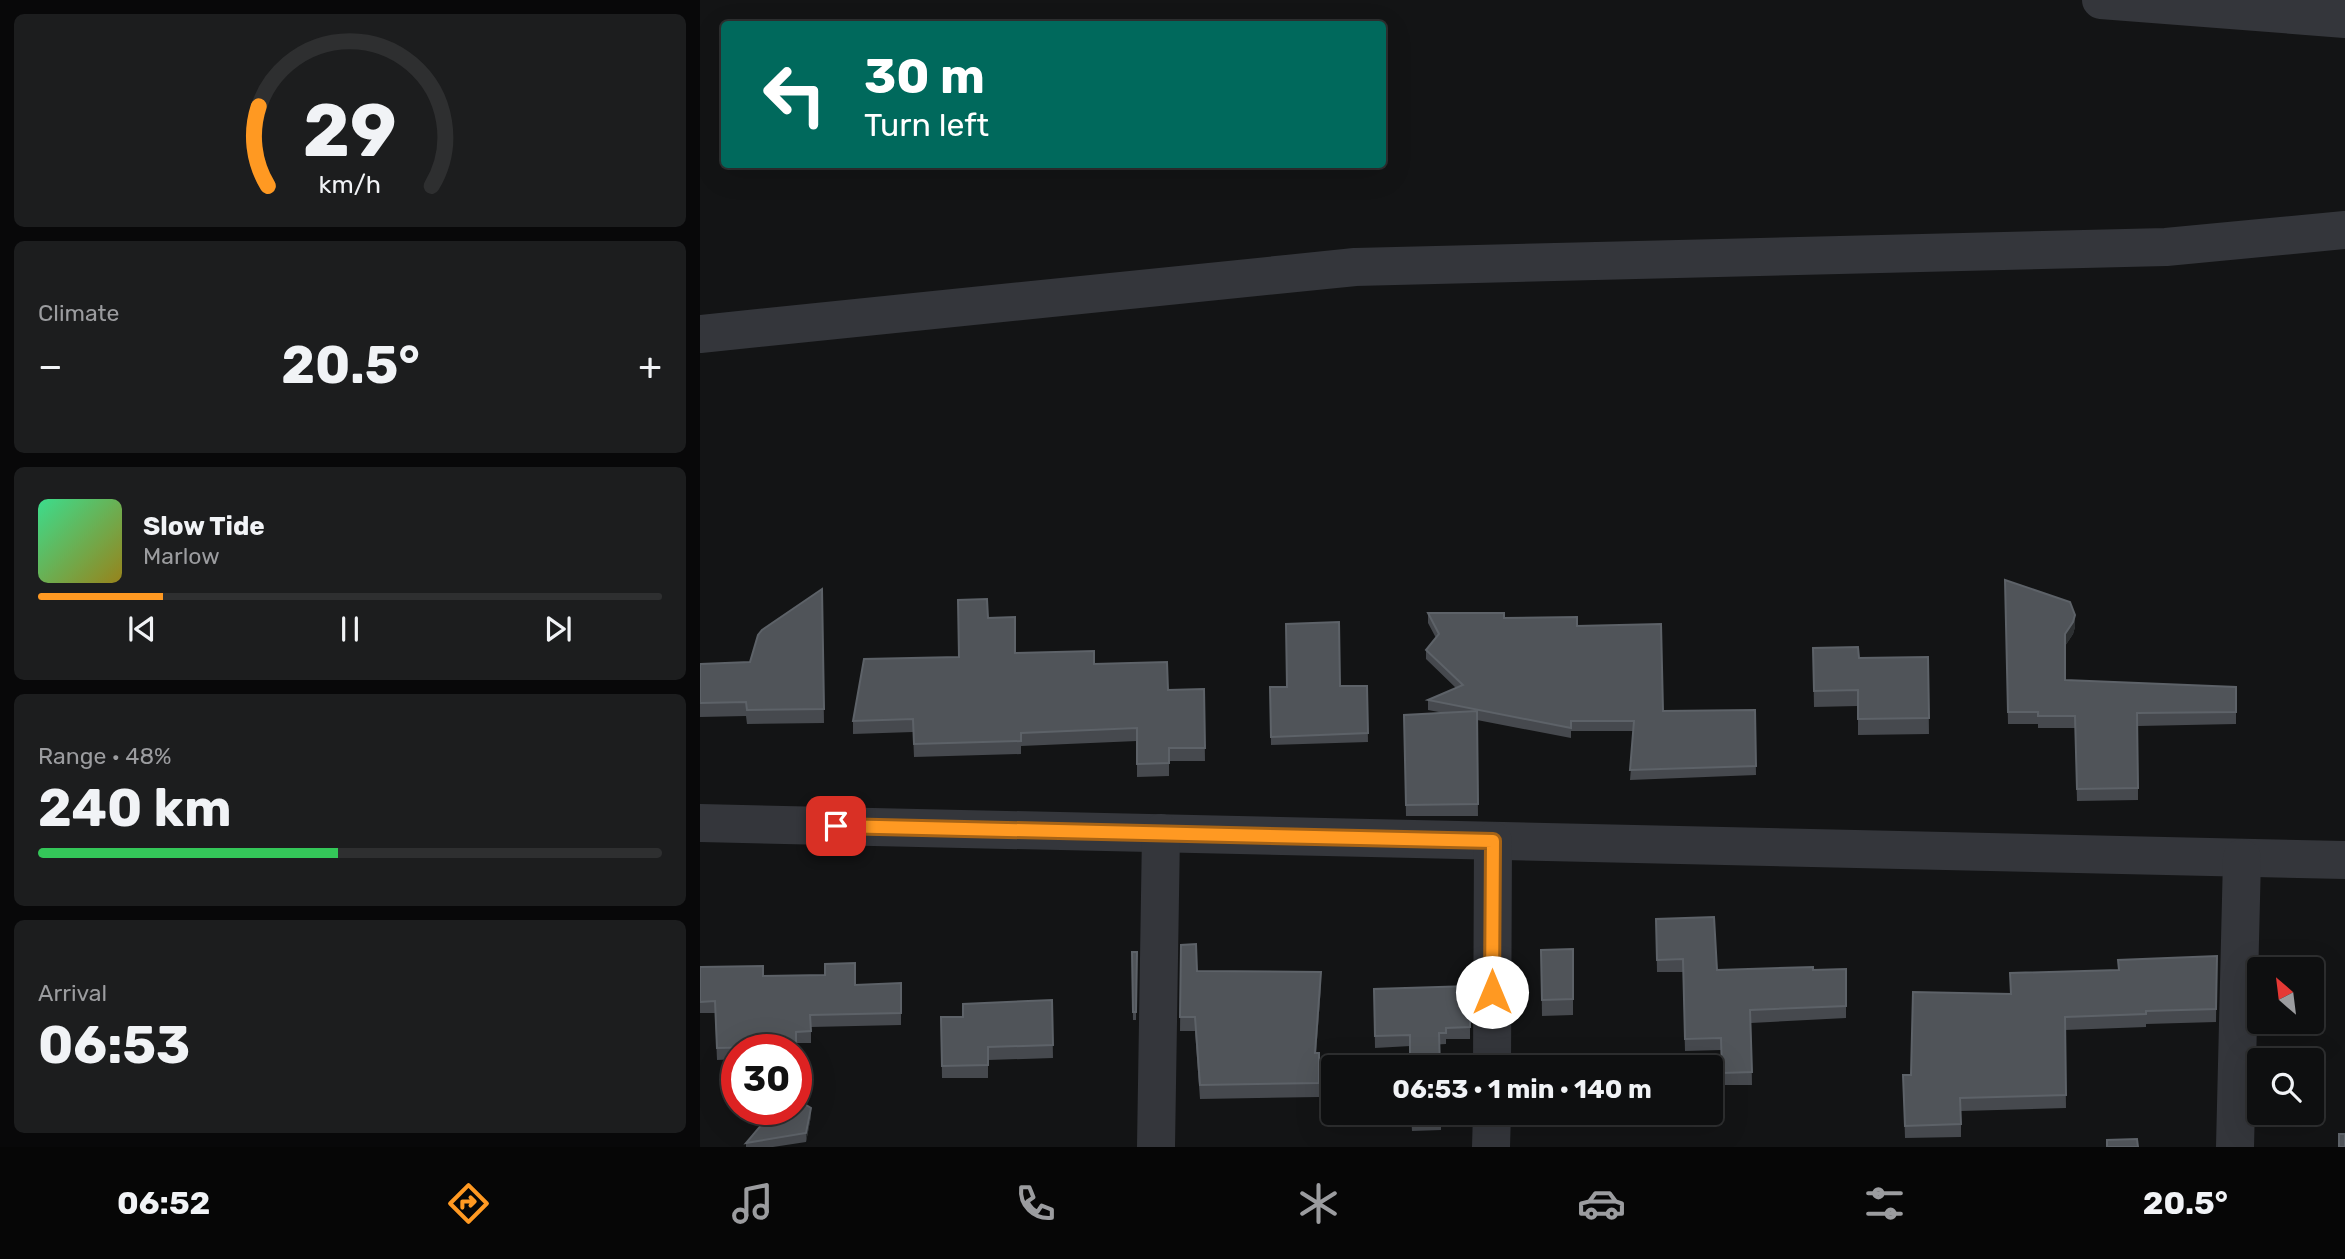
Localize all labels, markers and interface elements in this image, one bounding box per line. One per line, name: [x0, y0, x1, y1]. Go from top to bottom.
text: 30 m: [864, 47, 985, 105]
icon: left: [749, 49, 840, 140]
text: 29: [303, 89, 397, 175]
text: Turn left: [864, 106, 989, 144]
text: km/h: [319, 170, 381, 199]
text: Climate: [38, 299, 119, 327]
text: 20.5°: [281, 334, 420, 396]
text: −: [38, 343, 63, 389]
text: +: [638, 343, 662, 389]
text: Slow Tide: [143, 511, 265, 542]
text: Marlow: [143, 542, 220, 570]
icon: previous: [123, 610, 161, 648]
icon: pause: [331, 610, 369, 648]
icon: next: [539, 610, 577, 648]
text: Range · 48%: [38, 742, 172, 770]
text: 240 km: [38, 777, 232, 839]
pin: [806, 796, 866, 856]
icon: arrive: [817, 807, 855, 845]
position arrow: [1455, 955, 1529, 1029]
north arrow: [2247, 957, 2324, 1034]
map controls: [2247, 957, 2324, 1125]
text: Arrival: [38, 979, 107, 1007]
text: 06:53: [38, 1014, 190, 1076]
speed limit sign: 30: [721, 1034, 812, 1125]
button: search: [2247, 1048, 2324, 1125]
text: 06:53 · 1 min · 140 m: [1392, 1074, 1652, 1105]
icon: directions: [444, 1179, 493, 1228]
icon: music: [728, 1179, 777, 1228]
icon: phone: [1011, 1179, 1060, 1228]
icon: climate: [1294, 1179, 1343, 1228]
icon: car: [1577, 1179, 1626, 1228]
icon: filters: [1860, 1179, 1909, 1228]
text: 06:52: [117, 1184, 210, 1222]
text: 20.5°: [2143, 1184, 2228, 1222]

